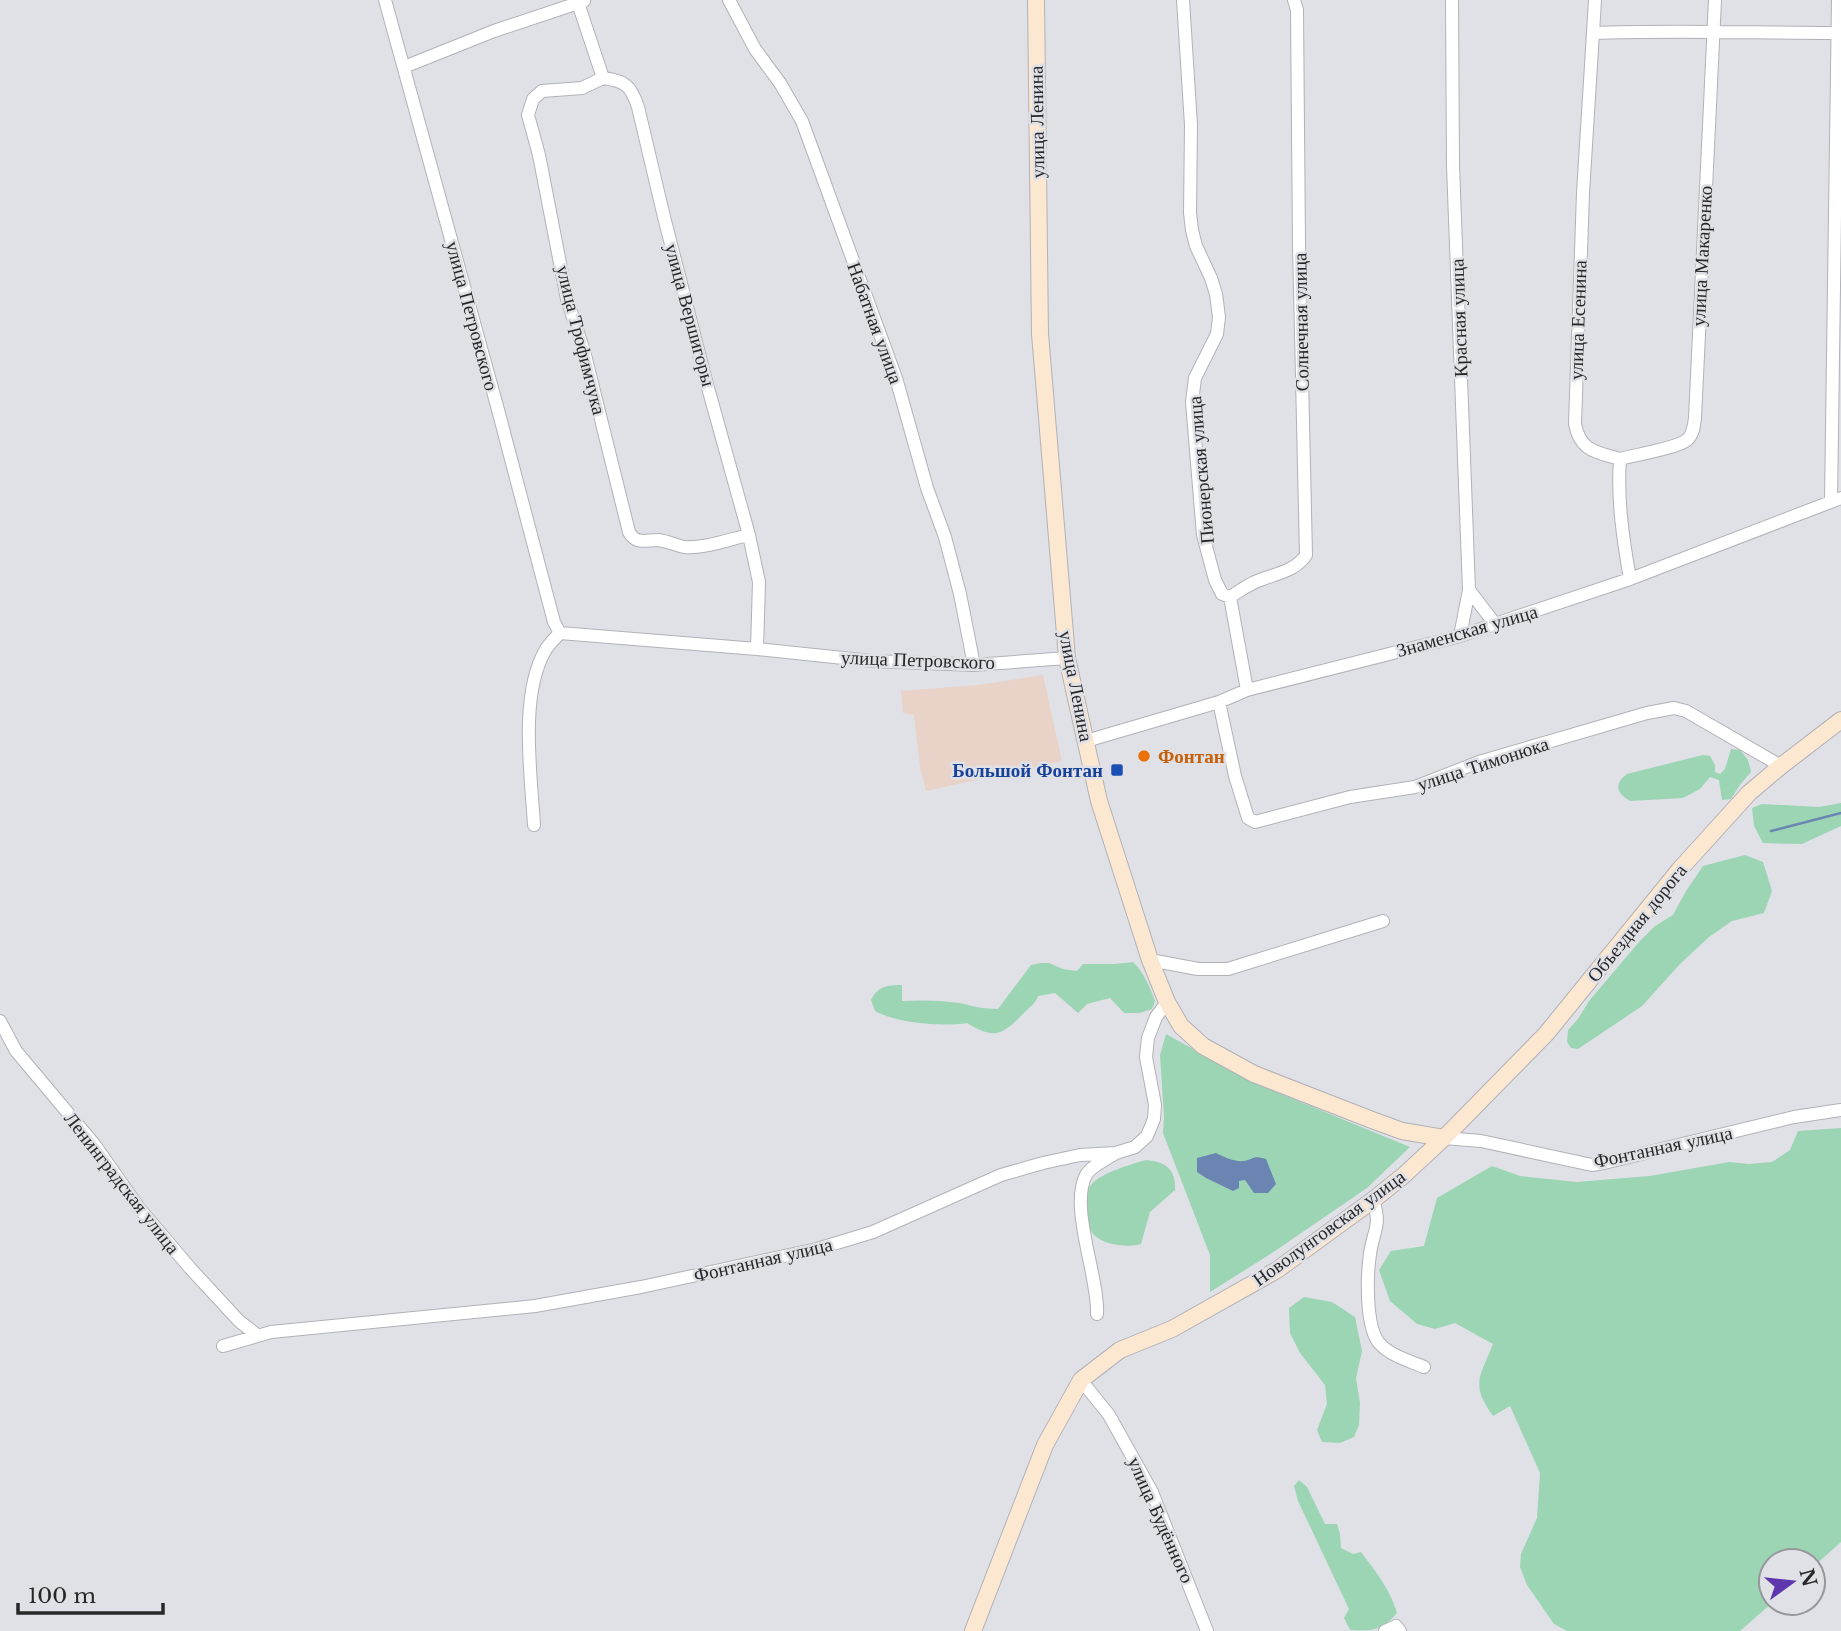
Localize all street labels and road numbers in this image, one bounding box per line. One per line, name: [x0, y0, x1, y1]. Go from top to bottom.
street label: улица Ленина: [1025, 65, 1049, 178]
street label: улица Макаренко: [1687, 185, 1717, 327]
street label: улица Петровского: [441, 239, 503, 393]
street label: улица Вершигоры: [660, 241, 720, 389]
street label: Солнечная улица: [1288, 252, 1314, 392]
street label: Красная улица: [1445, 258, 1473, 378]
street label: Набатная улица: [842, 259, 908, 387]
street label: улица Есенина: [1564, 259, 1592, 380]
street label: улица Трофимчука: [551, 263, 611, 418]
street label: Пионерская улица: [1183, 395, 1219, 545]
street label: Знаменская улица: [1394, 600, 1541, 662]
street label: улица Ленина: [1054, 629, 1098, 744]
street label: улица Петровского: [841, 646, 995, 674]
street label: улица Тимонюка: [1414, 732, 1552, 796]
street label: Объездная дорога: [1582, 859, 1692, 987]
street label: Ленинградская улица: [59, 1107, 185, 1259]
street label: Фонтанная улица: [1591, 1121, 1735, 1173]
street label: Новолунговская улица: [1248, 1165, 1410, 1291]
street label: Фонтанная улица: [691, 1233, 835, 1287]
street label: улица Будённого: [1123, 1453, 1199, 1587]

